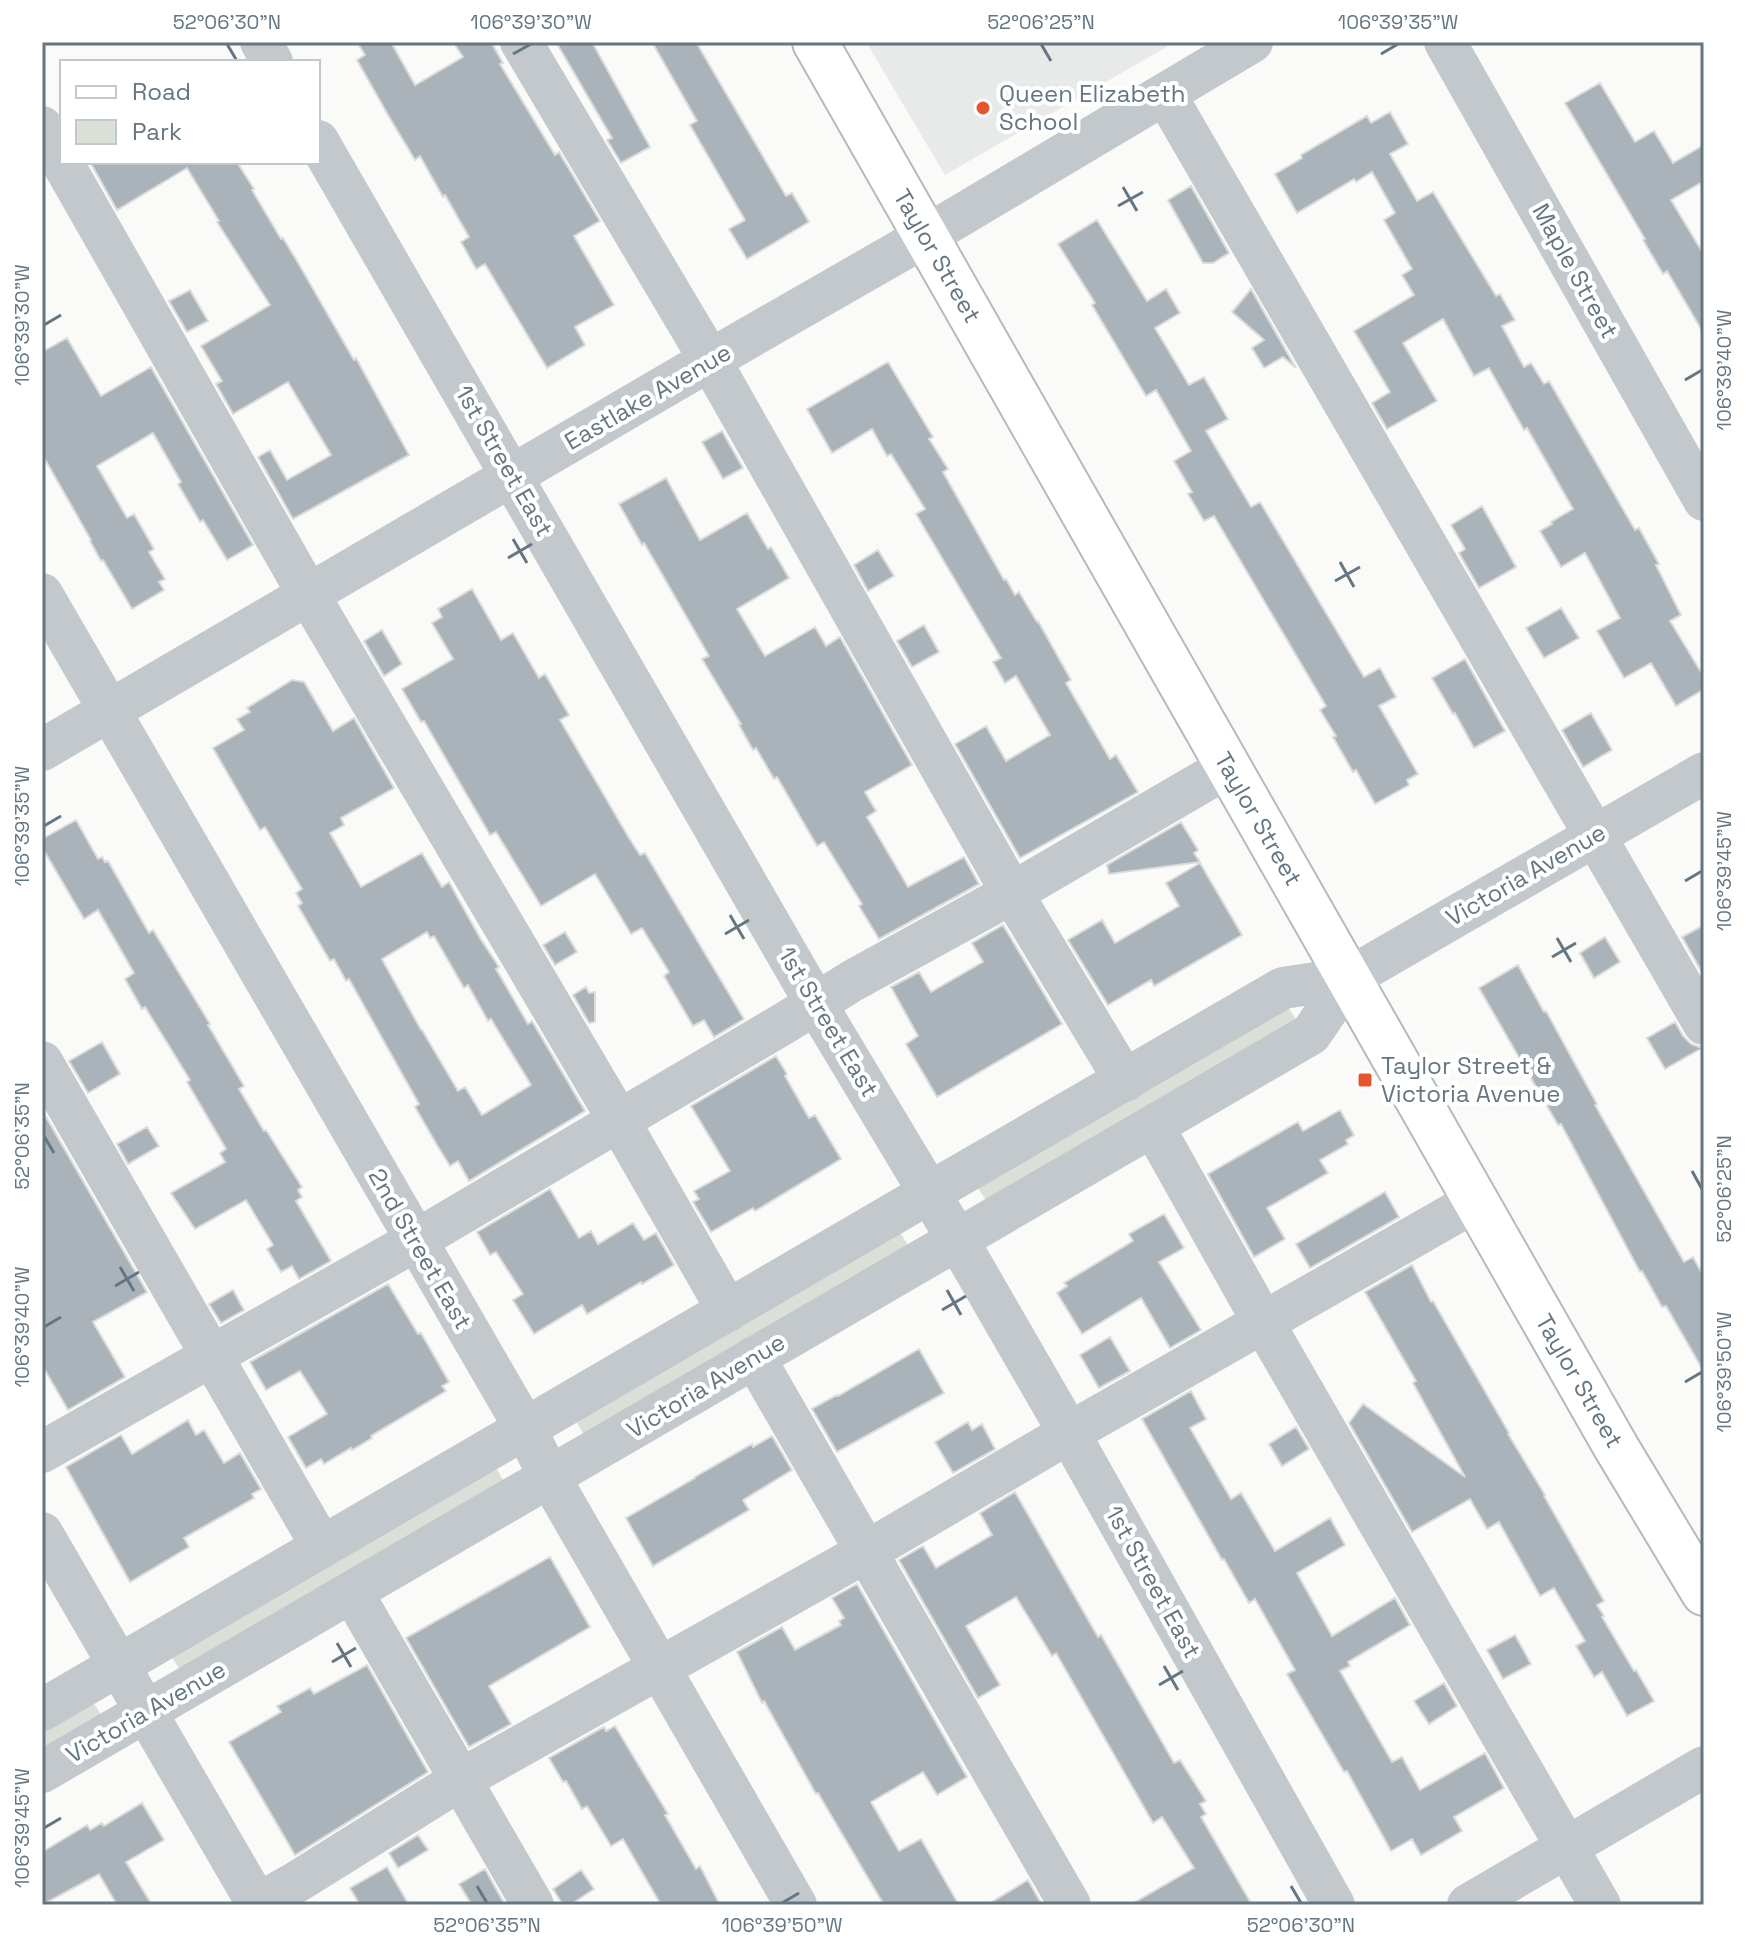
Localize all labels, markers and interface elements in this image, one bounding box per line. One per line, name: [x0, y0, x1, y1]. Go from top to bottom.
text: 52°06'30"N: [173, 9, 281, 35]
text: 106°39'30"W: [470, 9, 592, 35]
text: 52°06'25"N: [987, 9, 1095, 35]
text: 106°39'35"W: [1338, 9, 1458, 35]
legend: [60, 60, 320, 164]
text: Road: [132, 76, 191, 107]
place label: Queen Elizabeth School: [999, 78, 1186, 137]
marker: Queen Elizabeth School: [974, 99, 992, 117]
text: Park: [132, 116, 182, 147]
street label: Taylor Street: [887, 183, 988, 328]
street label: Maple Street: [1526, 198, 1625, 344]
text: 106°39'30"W: [9, 264, 35, 386]
text: 106°39'40"W: [1711, 310, 1737, 430]
street label: Eastlake Avenue: [559, 336, 737, 457]
street label: 1st Street East: [449, 379, 560, 542]
street label: Taylor Street: [1208, 746, 1309, 891]
text: 106°39'35"W: [9, 766, 35, 886]
text: 106°39'45"W: [1711, 811, 1737, 931]
street label: Victoria Avenue: [1440, 816, 1611, 933]
street label: 1st Street East: [771, 941, 885, 1102]
place label: Taylor Street & Victoria Avenue: [1381, 1050, 1560, 1109]
marker: Taylor Street & Victoria Avenue: [1356, 1071, 1374, 1089]
text: 52°06'35"N: [9, 1082, 35, 1190]
text: 52°06'25"N: [1711, 1135, 1737, 1243]
street label: 2nd Street East: [362, 1163, 479, 1335]
text: 106°39'40"W: [9, 1267, 35, 1387]
street label: Taylor Street: [1529, 1308, 1630, 1453]
text: 106°39'50"W: [1711, 1311, 1737, 1433]
street label: Victoria Avenue: [621, 1326, 791, 1445]
street label: 1st Street East: [1099, 1500, 1208, 1664]
street label: Victoria Avenue: [60, 1653, 231, 1770]
text: 106°39'45"W: [9, 1768, 35, 1888]
text: 52°06'35"N: [433, 1912, 541, 1938]
text: 106°39'50"W: [721, 1912, 843, 1938]
text: 52°06'30"N: [1247, 1912, 1355, 1938]

